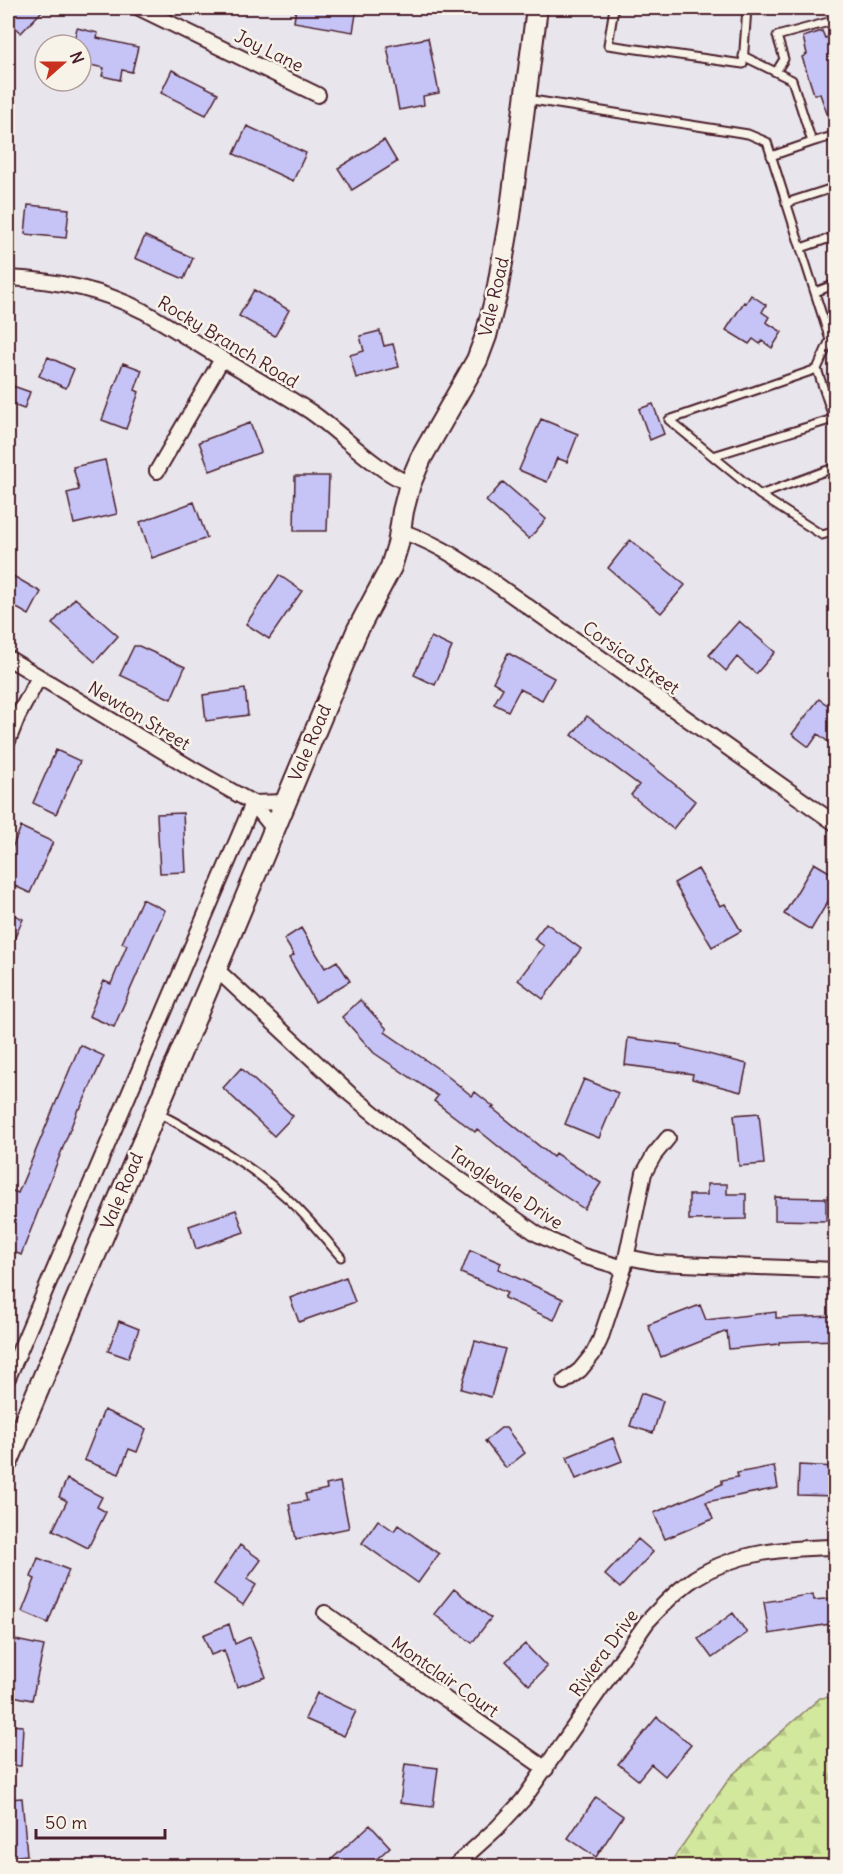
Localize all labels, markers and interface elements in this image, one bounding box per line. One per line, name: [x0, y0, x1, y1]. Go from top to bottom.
street label: Joy Lane: [231, 24, 307, 77]
north arrow: [33, 33, 93, 93]
text: N: [66, 49, 88, 66]
street label: Vale Road: [473, 254, 514, 339]
street label: Rocky Branch Road: [154, 291, 303, 393]
street label: Corsica Street: [578, 616, 684, 699]
street label: Newton Street: [84, 676, 195, 755]
street label: Vale Road: [283, 701, 336, 785]
street label: Tanglevale Drive: [445, 1141, 568, 1234]
street label: Vale Road: [95, 1149, 148, 1233]
street label: Riviera Drive: [564, 1605, 643, 1701]
street label: Montclair Court: [387, 1631, 503, 1722]
scale bar: [36, 1802, 165, 1840]
text: 50 m: [45, 1811, 87, 1834]

